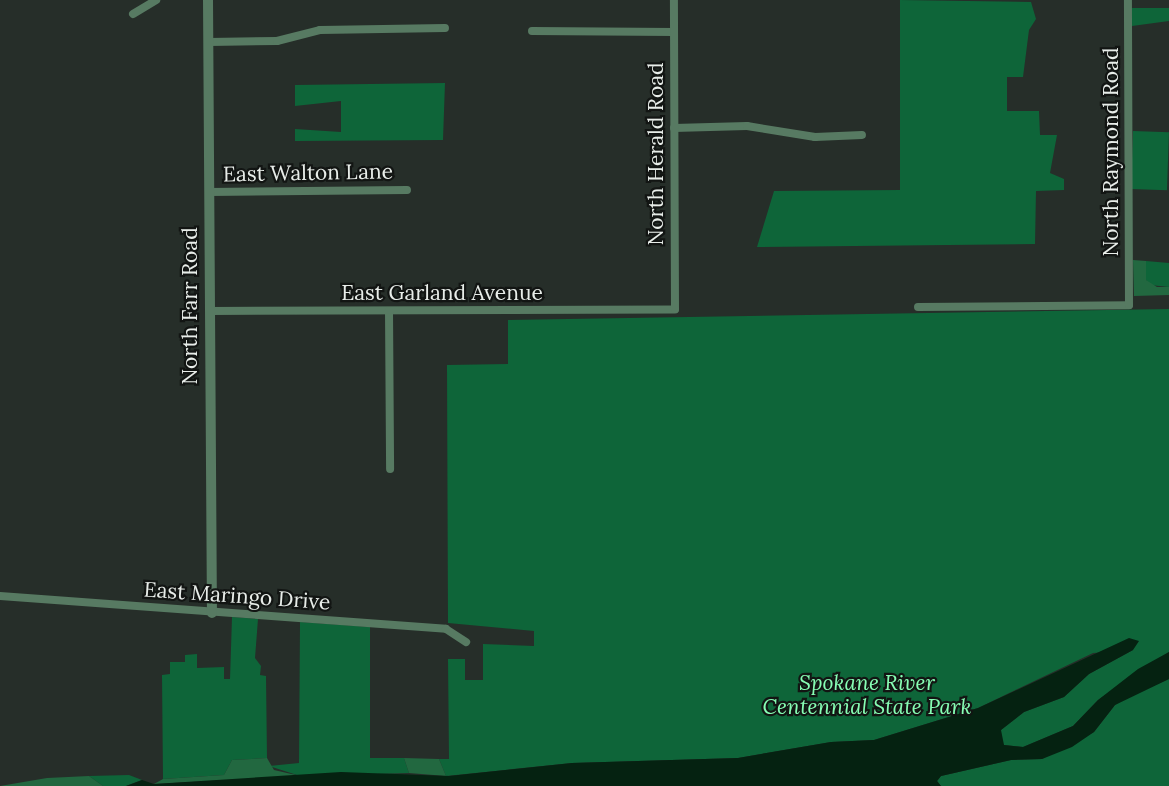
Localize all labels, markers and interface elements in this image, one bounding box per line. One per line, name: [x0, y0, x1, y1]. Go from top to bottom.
street label: North Raymond Road: [1098, 47, 1124, 257]
street label: North Herald Road: [643, 62, 669, 246]
street label: East Walton Lane: [223, 159, 393, 187]
street label: North Farr Road: [177, 227, 203, 385]
street label: East Garland Avenue: [341, 280, 543, 306]
street label: East Maringo Drive: [143, 577, 331, 615]
park label: Spokane River Centennial State Park: [763, 670, 971, 720]

